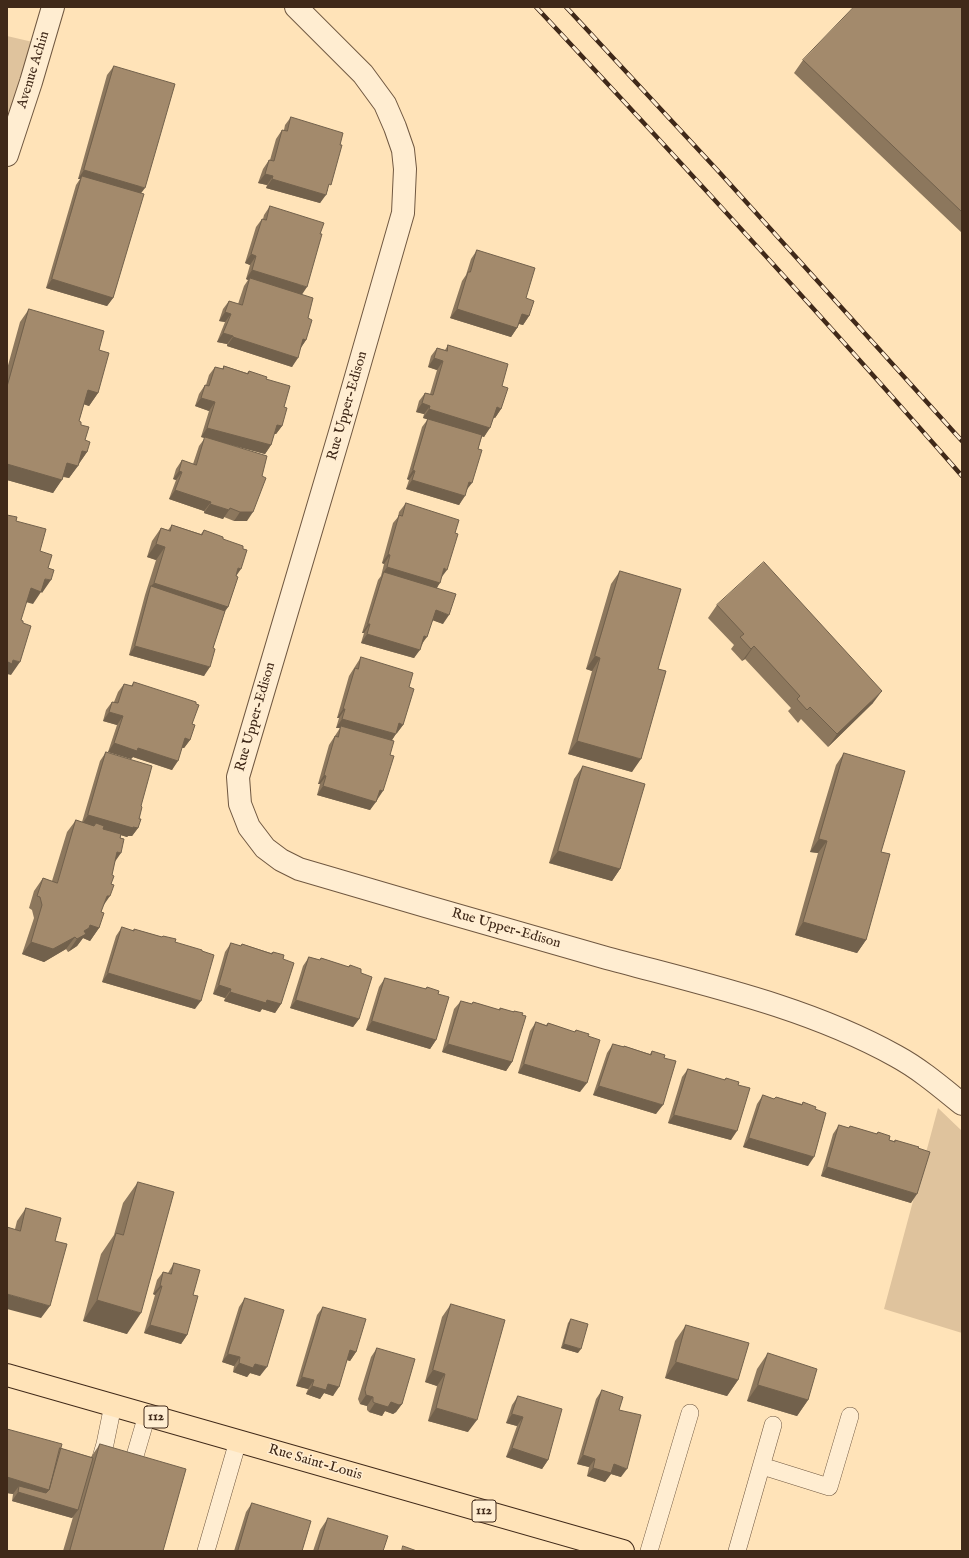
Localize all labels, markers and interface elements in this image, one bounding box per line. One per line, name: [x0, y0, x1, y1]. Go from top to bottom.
street label: Avenue Achin: [14, 29, 54, 111]
street label: Rue Upper-Edison: [324, 349, 372, 463]
street label: Rue Upper-Edison: [232, 660, 280, 774]
street label: Rue Upper-Edison: [449, 905, 563, 953]
road number: 112: [144, 1406, 168, 1428]
street label: Rue Saint-Louis: [266, 1442, 364, 1484]
road number: 112: [472, 1500, 496, 1522]

